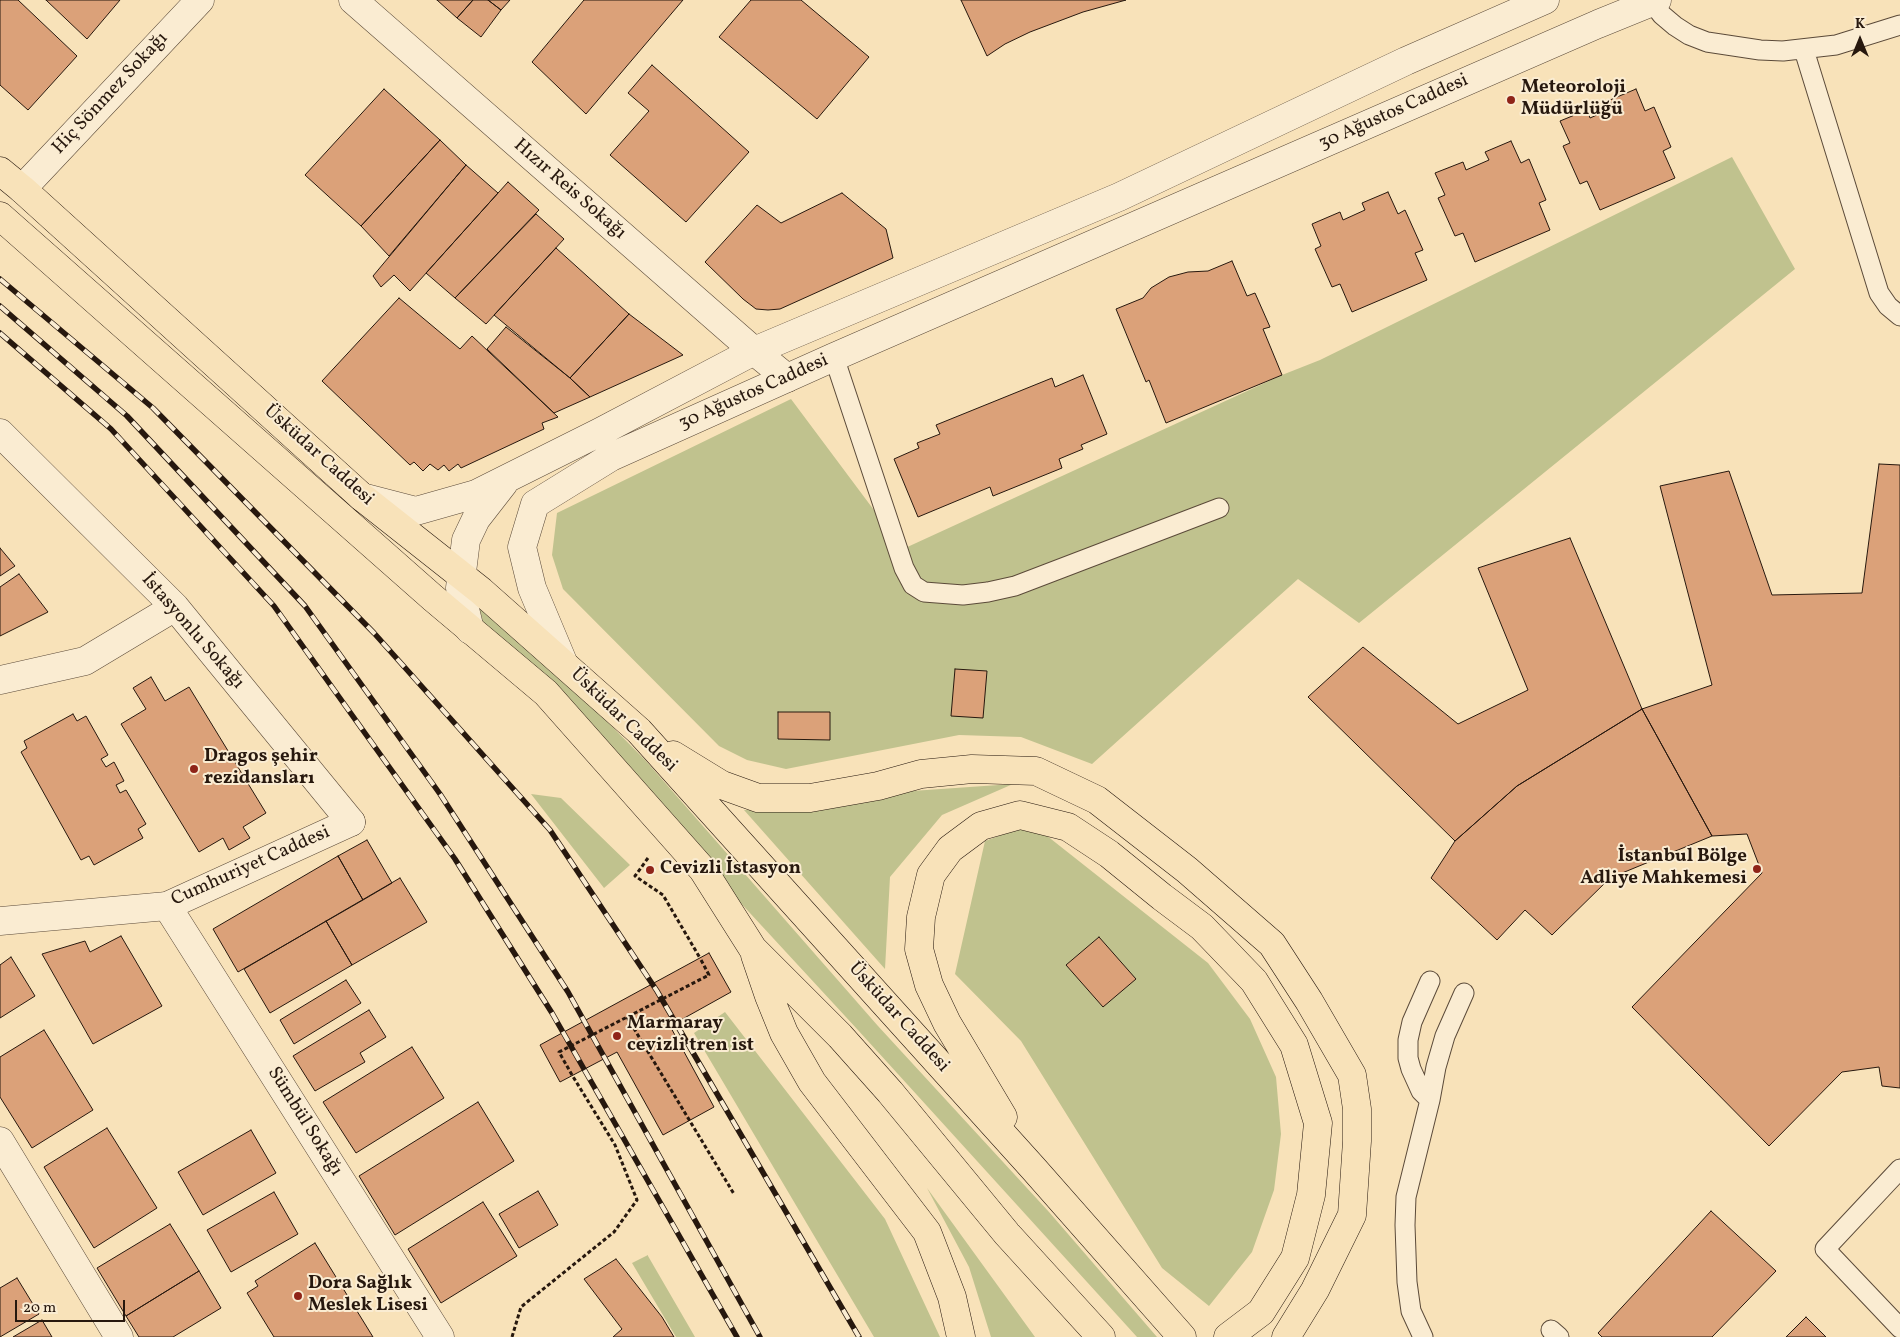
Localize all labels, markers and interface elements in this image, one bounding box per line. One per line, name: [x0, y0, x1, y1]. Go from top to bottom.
north arrow: [1835, 15, 1885, 65]
text: K: [1855, 15, 1865, 34]
street label: Hiç Sönmez Sokağı: [48, 28, 174, 160]
street label: 30 Ağustos Caddesi: [1316, 70, 1472, 156]
place label: Meteoroloji Müdürlüğü: [1521, 78, 1626, 122]
marker: Meteoroloji Müdürlüğü: [1505, 94, 1517, 106]
street label: Hızır Reis Sokağı: [508, 135, 630, 245]
street label: 30 Ağustos Caddesi: [676, 350, 832, 436]
street label: Üsküdar Caddesi: [258, 401, 378, 511]
street label: İstasyonlu Sokağı: [135, 569, 249, 695]
street label: Üsküdar Caddesi: [565, 664, 681, 778]
place label: Dragos şehir rezidansları: [204, 747, 318, 791]
marker: Dragos şehir rezidansları: [188, 763, 200, 775]
street label: Cumhuriyet Caddesi: [168, 822, 334, 912]
place label: İstanbul Bölge Adliye Mahkemesi: [1580, 847, 1747, 891]
place label: Cevizli İstasyon: [660, 859, 801, 881]
marker: İstanbul Bölge Adliye Mahkemesi: [1751, 863, 1763, 875]
marker: Cevizli İstasyon: [644, 864, 656, 876]
street label: Üsküdar Caddesi: [843, 958, 953, 1078]
place label: Marmaray cevizli tren ist: [627, 1014, 754, 1058]
marker: Marmaray cevizli tren ist: [611, 1030, 623, 1042]
street label: Sümbül Sokağı: [261, 1063, 347, 1181]
place label: Dora Sağlık Meslek Lisesi: [308, 1274, 428, 1318]
scale bar: [18, 1290, 128, 1322]
marker: Dora Sağlık Meslek Lisesi: [292, 1290, 304, 1302]
text: 20 m: [23, 1298, 56, 1319]

